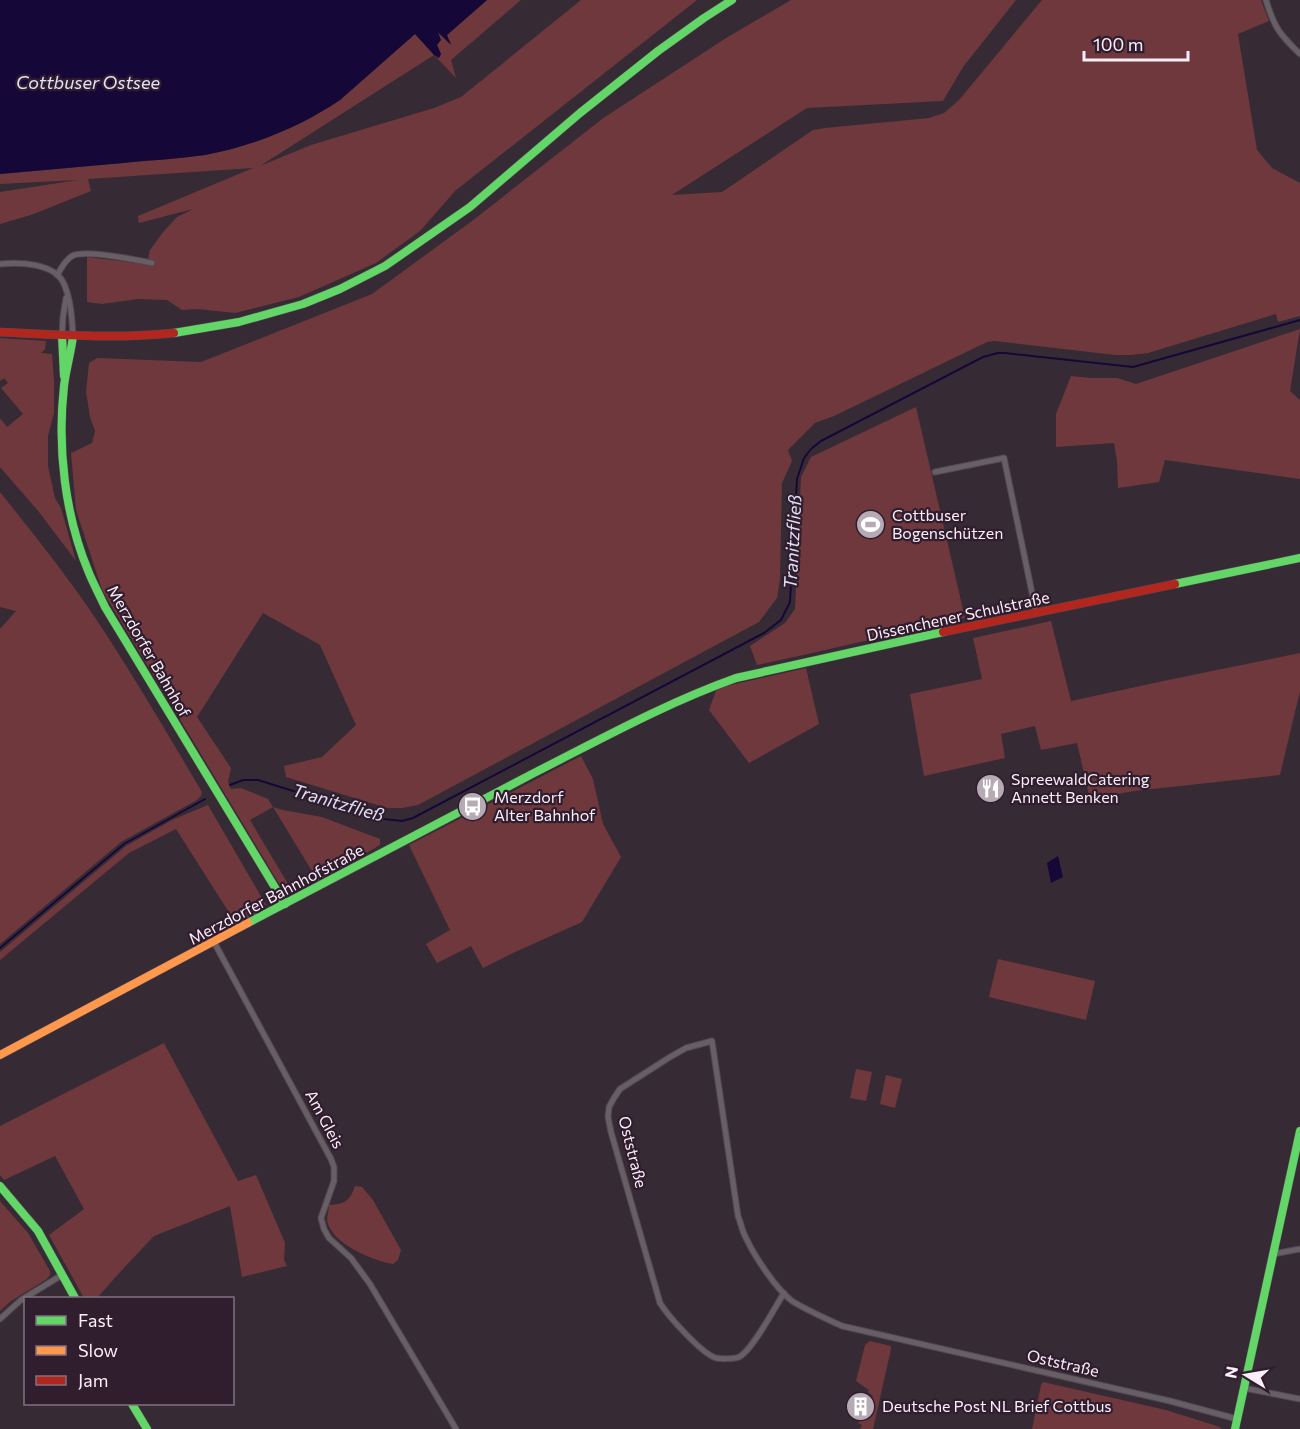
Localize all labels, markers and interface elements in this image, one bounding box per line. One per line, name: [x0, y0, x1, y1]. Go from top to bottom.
scale bar: [1084, 24, 1188, 62]
text: 100 m: [1093, 33, 1143, 55]
water label: Cottbuser Ostsee: [16, 71, 160, 93]
water label: Tranitzfließ: [779, 494, 805, 590]
place label: Cottbuser Bogenschützen: [892, 505, 1003, 542]
sports icon: Cottbuser Bogenschützen: [855, 508, 887, 540]
street label: Merzdorfer Bahnhof: [104, 581, 195, 721]
street label: Dissenchener Schulstraße: [865, 587, 1051, 644]
place label: SpreewaldCatering Annett Benken: [1011, 769, 1150, 806]
restaurant icon: SpreewaldCatering Annett Benken: [974, 772, 1006, 804]
water label: Tranitzfließ: [290, 778, 387, 826]
place label: Merzdorf Alter Bahnhof: [494, 787, 596, 824]
bus stop icon: Merzdorf Alter Bahnhof: [457, 790, 489, 822]
street label: Merzdorfer Bahnhofstraße: [185, 839, 366, 948]
street label: Am Gleis: [302, 1086, 349, 1151]
street label: Oststraße: [615, 1114, 652, 1190]
legend: [24, 1297, 234, 1405]
text: Fast: [78, 1309, 113, 1331]
text: Slow: [78, 1339, 118, 1361]
street label: Oststraße: [1025, 1345, 1101, 1380]
north arrow: [1216, 1345, 1276, 1405]
text: N: [1220, 1364, 1241, 1380]
text: Jam: [78, 1369, 108, 1391]
building icon: Deutsche Post NL Brief Cottbus: [845, 1390, 877, 1422]
place label: Deutsche Post NL Brief Cottbus: [882, 1396, 1112, 1415]

